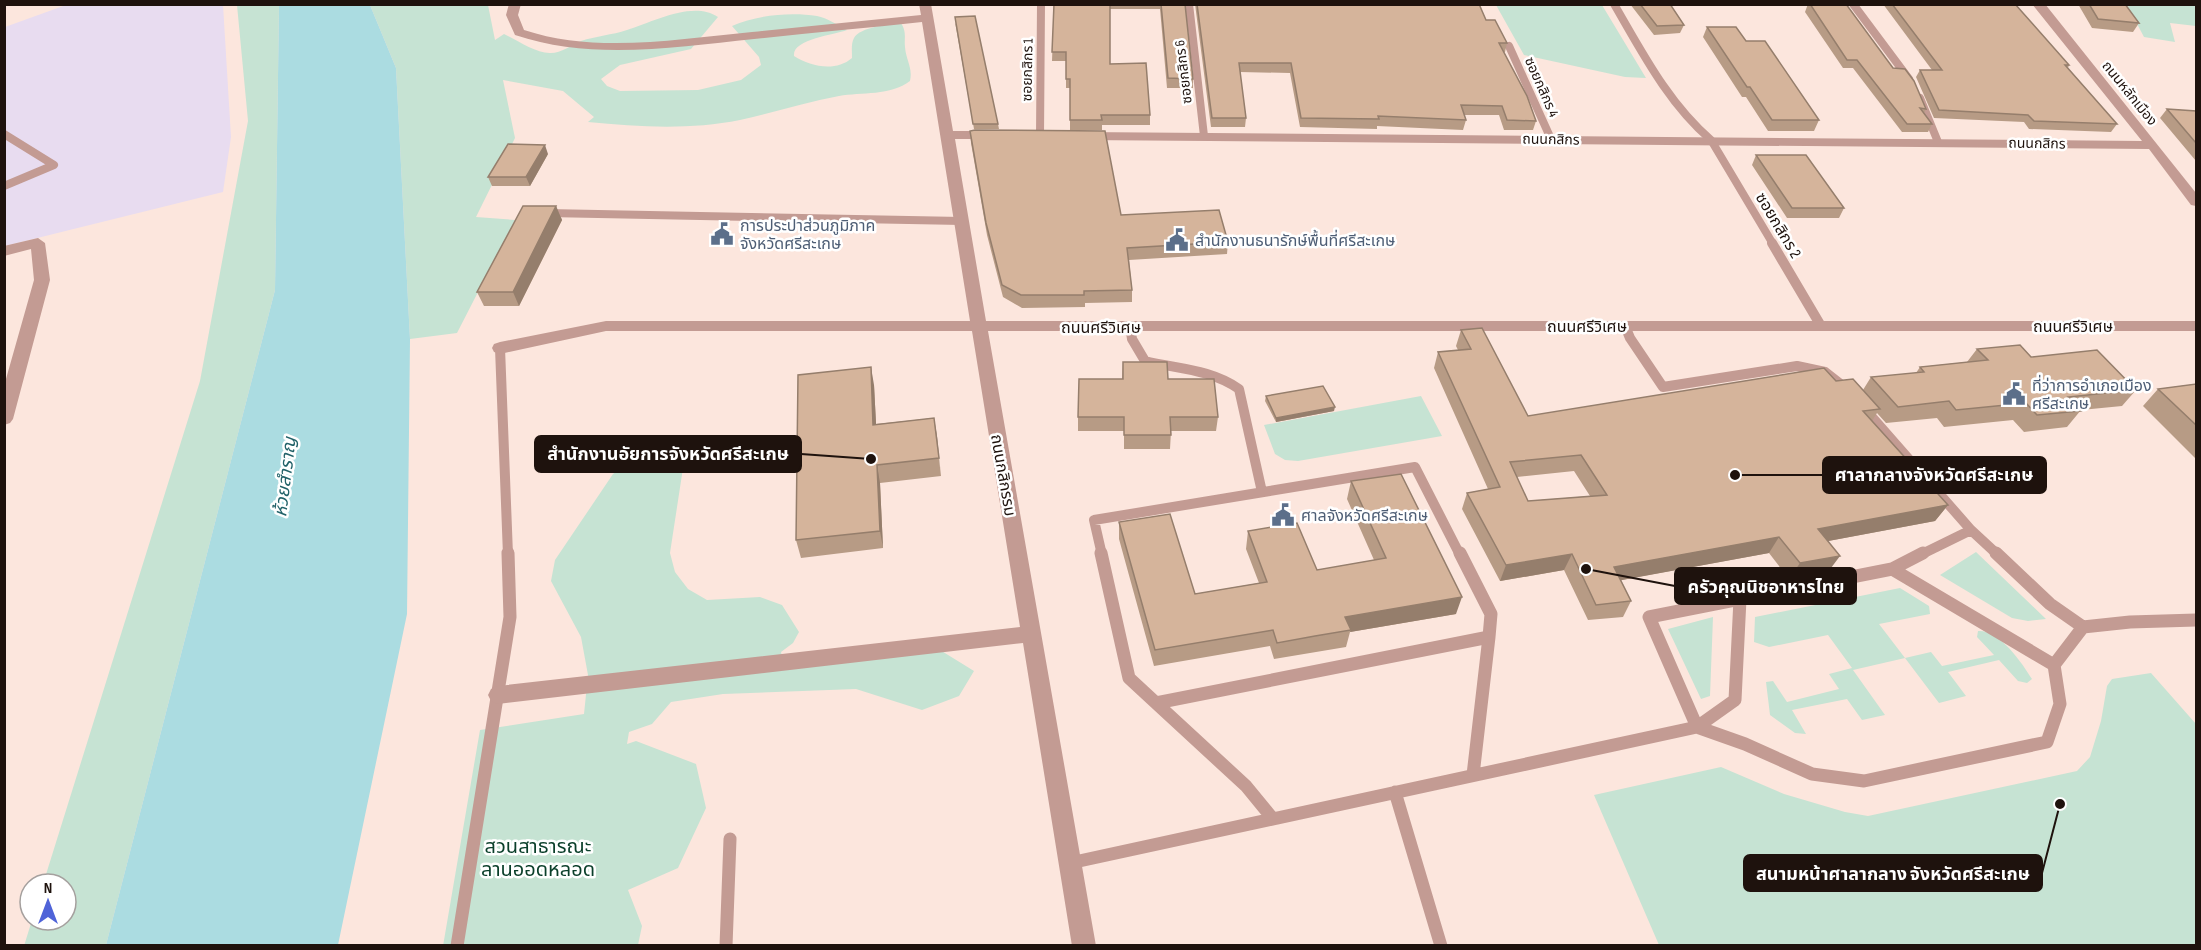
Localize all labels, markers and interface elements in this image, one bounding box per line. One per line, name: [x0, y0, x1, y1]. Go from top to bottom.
street label: ซอยกสิกร 1: [1018, 38, 1037, 102]
street label: ซอยกสิกร 6: [1171, 39, 1196, 105]
street label: ซอยกสิกร 4: [1521, 55, 1562, 120]
street label: ถนนหลักเมือง: [2098, 57, 2161, 129]
street label: ถนนกสิกร: [1522, 131, 1580, 149]
street label: ถนนกสิกร: [2008, 135, 2066, 153]
street label: ซอยกสิกร 2: [1751, 190, 1805, 262]
place label: การประปาส่วนภูมิภาค จังหวัดศรีสะเกษ: [740, 217, 875, 254]
public building icon: การประปาส่วนภูมิภาค จังหวัดศรีสะเกษ: [709, 221, 735, 247]
public building icon: สำนักงานธนารักษ์พื้นที่ศรีสะเกษ: [1164, 227, 1190, 253]
place label: สำนักงานธนารักษ์พื้นที่ศรีสะเกษ: [1195, 229, 1395, 251]
street label: ถนนศรีวิเศษ: [1547, 318, 1627, 337]
street label: ถนนศรีวิเศษ: [2033, 318, 2113, 337]
street label: ถนนศรีวิเศษ: [1061, 319, 1141, 338]
place label: ที่ว่าการอำเภอเมือง ศรีสะเกษ: [2032, 374, 2152, 414]
public building icon: ที่ว่าการอำเภอเมือง ศรีสะเกษ: [2001, 381, 2027, 407]
street label: ถนนกสิกรรม: [986, 433, 1019, 518]
water label: ห้วยสำราญ: [270, 434, 301, 518]
callout: สำนักงานอัยการจังหวัดศรีสะเกษ: [535, 436, 801, 472]
text: สำนักงานอัยการจังหวัดศรีสะเกษ: [547, 444, 789, 465]
callout: ศาลากลางจังหวัดศรีสะเกษ: [1823, 457, 2046, 493]
text: ศาลากลางจังหวัดศรีสะเกษ: [1835, 465, 2033, 486]
public building icon: ศาลจังหวัดศรีสะเกษ: [1270, 502, 1296, 528]
place label: ศาลจังหวัดศรีสะเกษ: [1301, 507, 1428, 526]
callout: ครัวคุณนิชอาหารไทย: [1675, 568, 1856, 604]
text: ครัวคุณนิชอาหารไทย: [1688, 577, 1845, 598]
park label: สวนสาธารณะ ลานออดหลอด: [481, 835, 595, 882]
callout: สนามหน้าศาลากลาง จังหวัดศรีสะเกษ: [1744, 855, 2042, 891]
text: สนามหน้าศาลากลาง จังหวัดศรีสะเกษ: [1756, 864, 2030, 885]
north arrow: [18, 872, 78, 932]
text: N: [44, 879, 52, 898]

